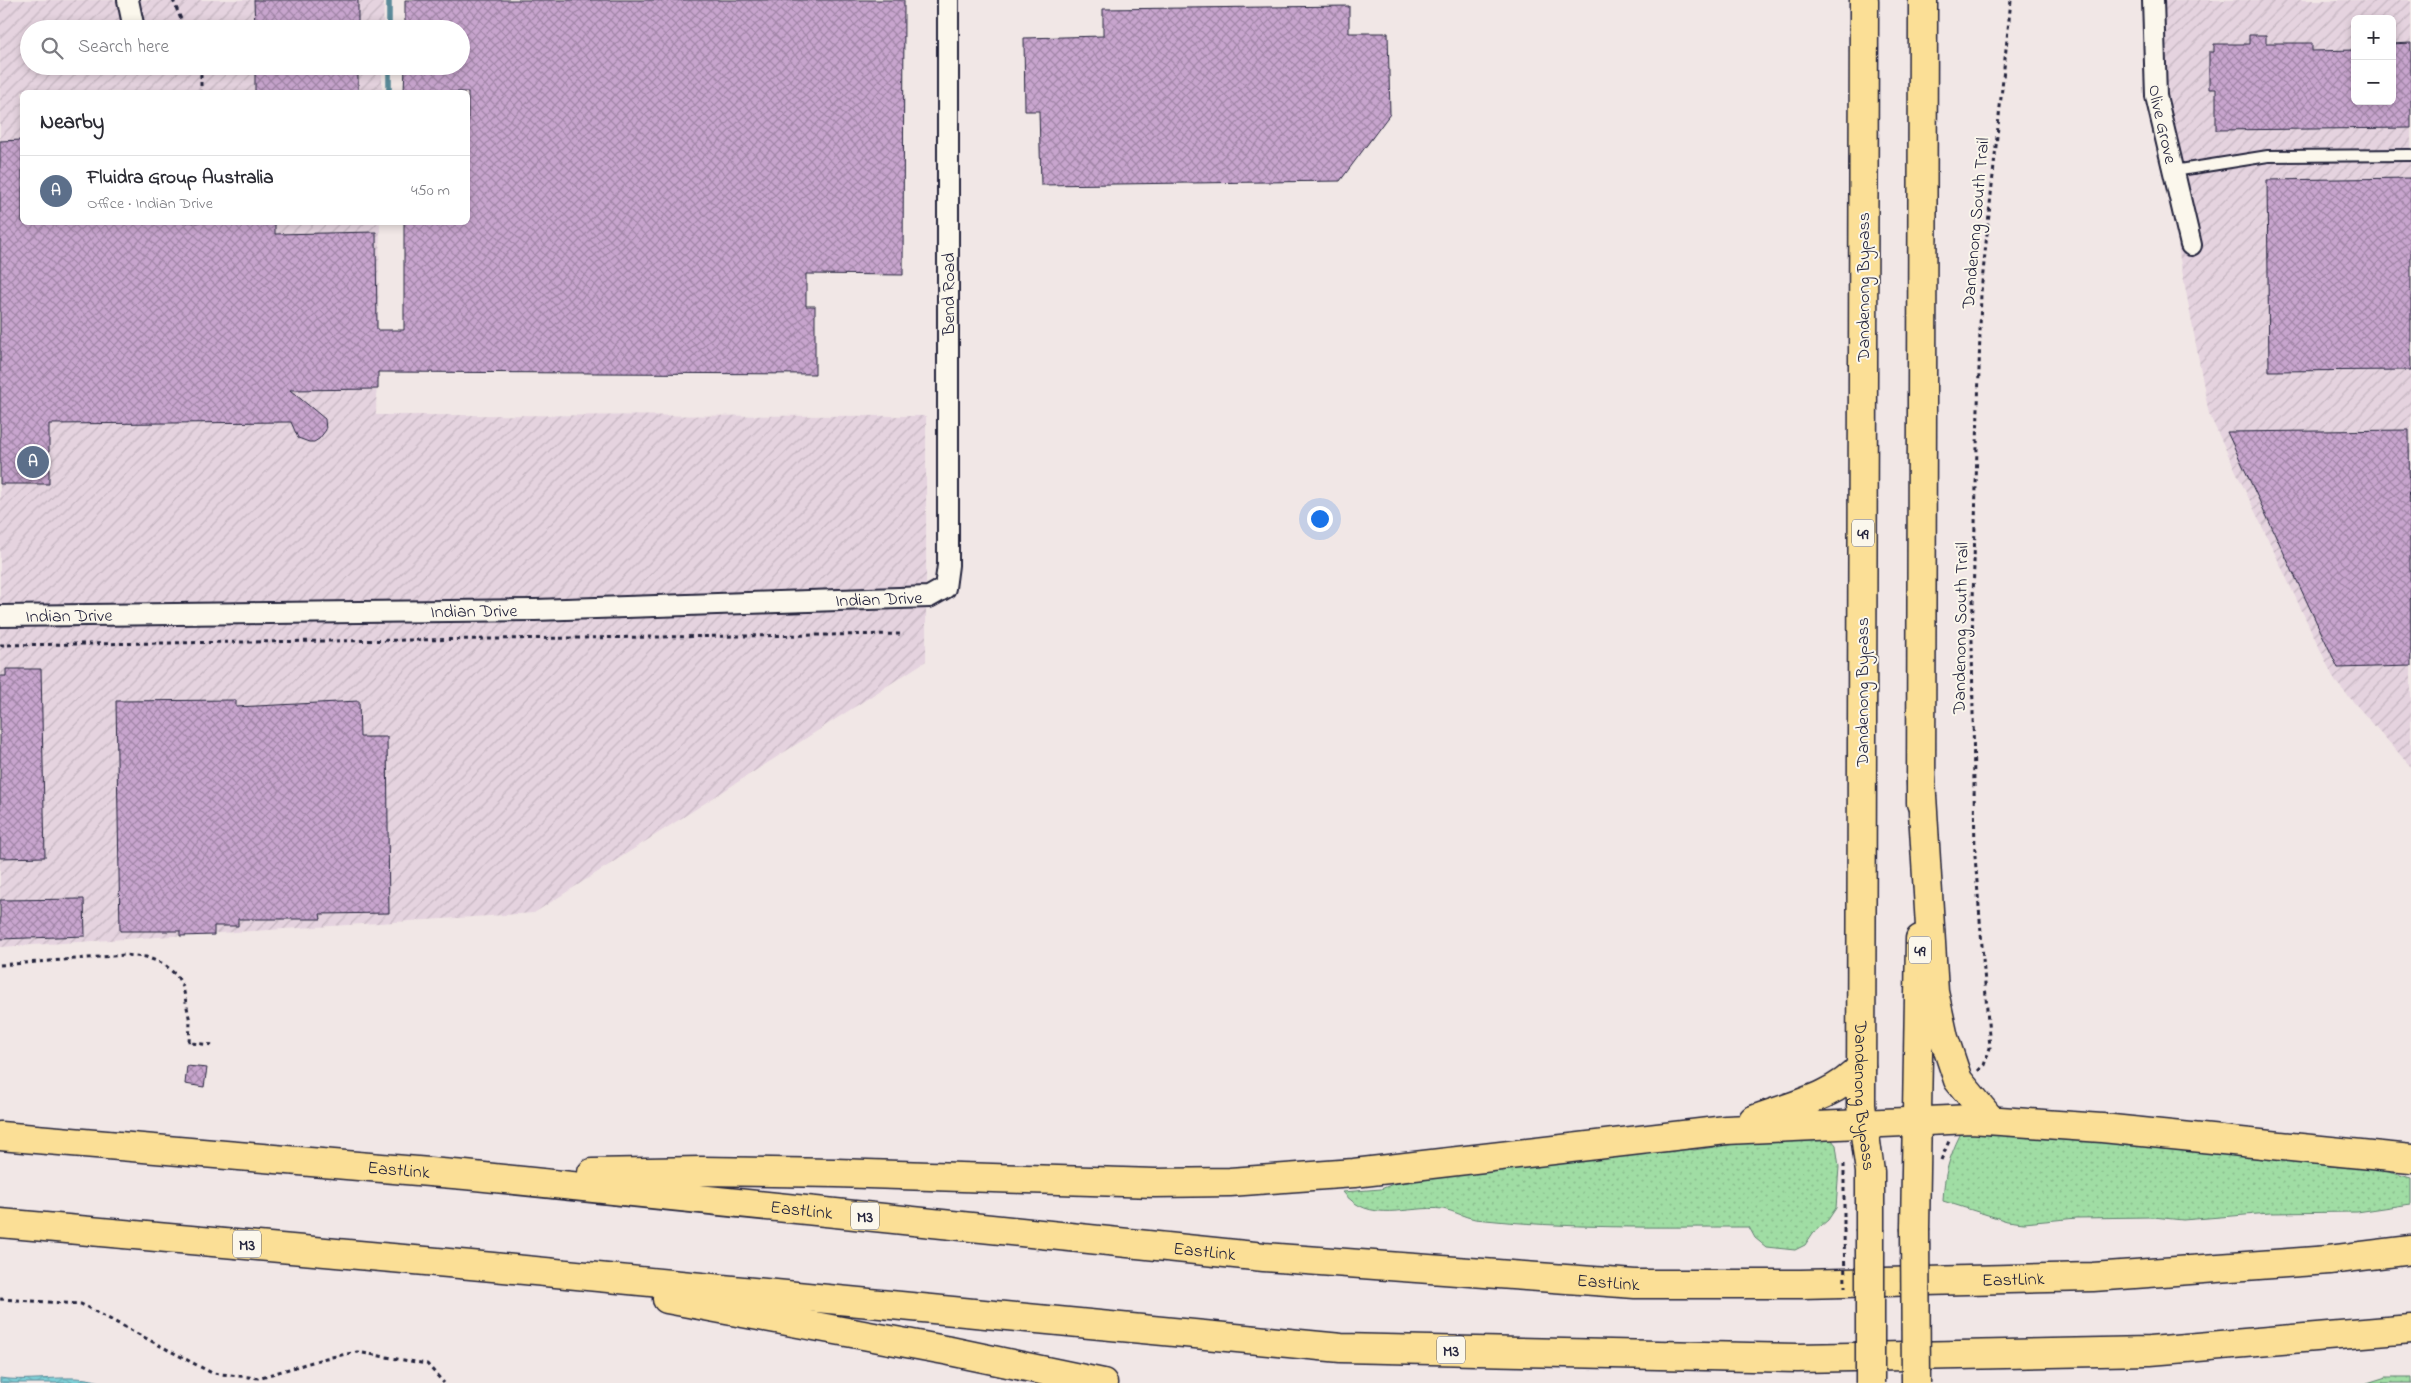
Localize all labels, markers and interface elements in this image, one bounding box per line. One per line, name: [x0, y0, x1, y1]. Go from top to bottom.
map controls: [2351, 15, 2396, 105]
button: +: [2351, 15, 2396, 60]
search box: [20, 20, 470, 75]
icon: search: [38, 34, 66, 62]
text: Search here: [78, 34, 169, 61]
button: −: [2351, 60, 2396, 105]
street label: Olive Grove: [2141, 85, 2183, 167]
text: Nearby: [40, 108, 104, 138]
street label: Dandenong South Trail: [1956, 136, 1998, 311]
text: Fluidra Group Australia: [87, 165, 274, 192]
text: A: [51, 179, 61, 203]
text: 450 m: [411, 179, 450, 203]
text: Office · Indian Drive: [87, 192, 213, 216]
street label: Dandenong Bypass: [1852, 212, 1879, 363]
street label: Bend Road: [937, 253, 963, 336]
pin: A: [17, 443, 49, 481]
your location: [1307, 506, 1333, 532]
road number: 49: [1852, 520, 1874, 546]
street label: Dandenong South Trail: [1947, 542, 1977, 715]
street label: Indian Drive: [835, 586, 924, 615]
street label: Indian Drive: [430, 599, 519, 626]
street label: Indian Drive: [25, 604, 114, 631]
street label: Dandenong Bypass: [1851, 617, 1878, 768]
road number: 49: [1909, 936, 1931, 964]
street label: Dandenong Bypass: [1845, 1020, 1881, 1172]
street label: EastLink: [366, 1156, 431, 1187]
street label: EastLink: [769, 1195, 834, 1228]
road number: M3: [851, 1202, 879, 1230]
road number: M3: [233, 1230, 261, 1258]
street label: EastLink: [1172, 1237, 1237, 1269]
street label: EastLink: [1982, 1267, 2045, 1295]
street label: EastLink: [1576, 1269, 1640, 1299]
road number: M3: [1437, 1336, 1465, 1364]

